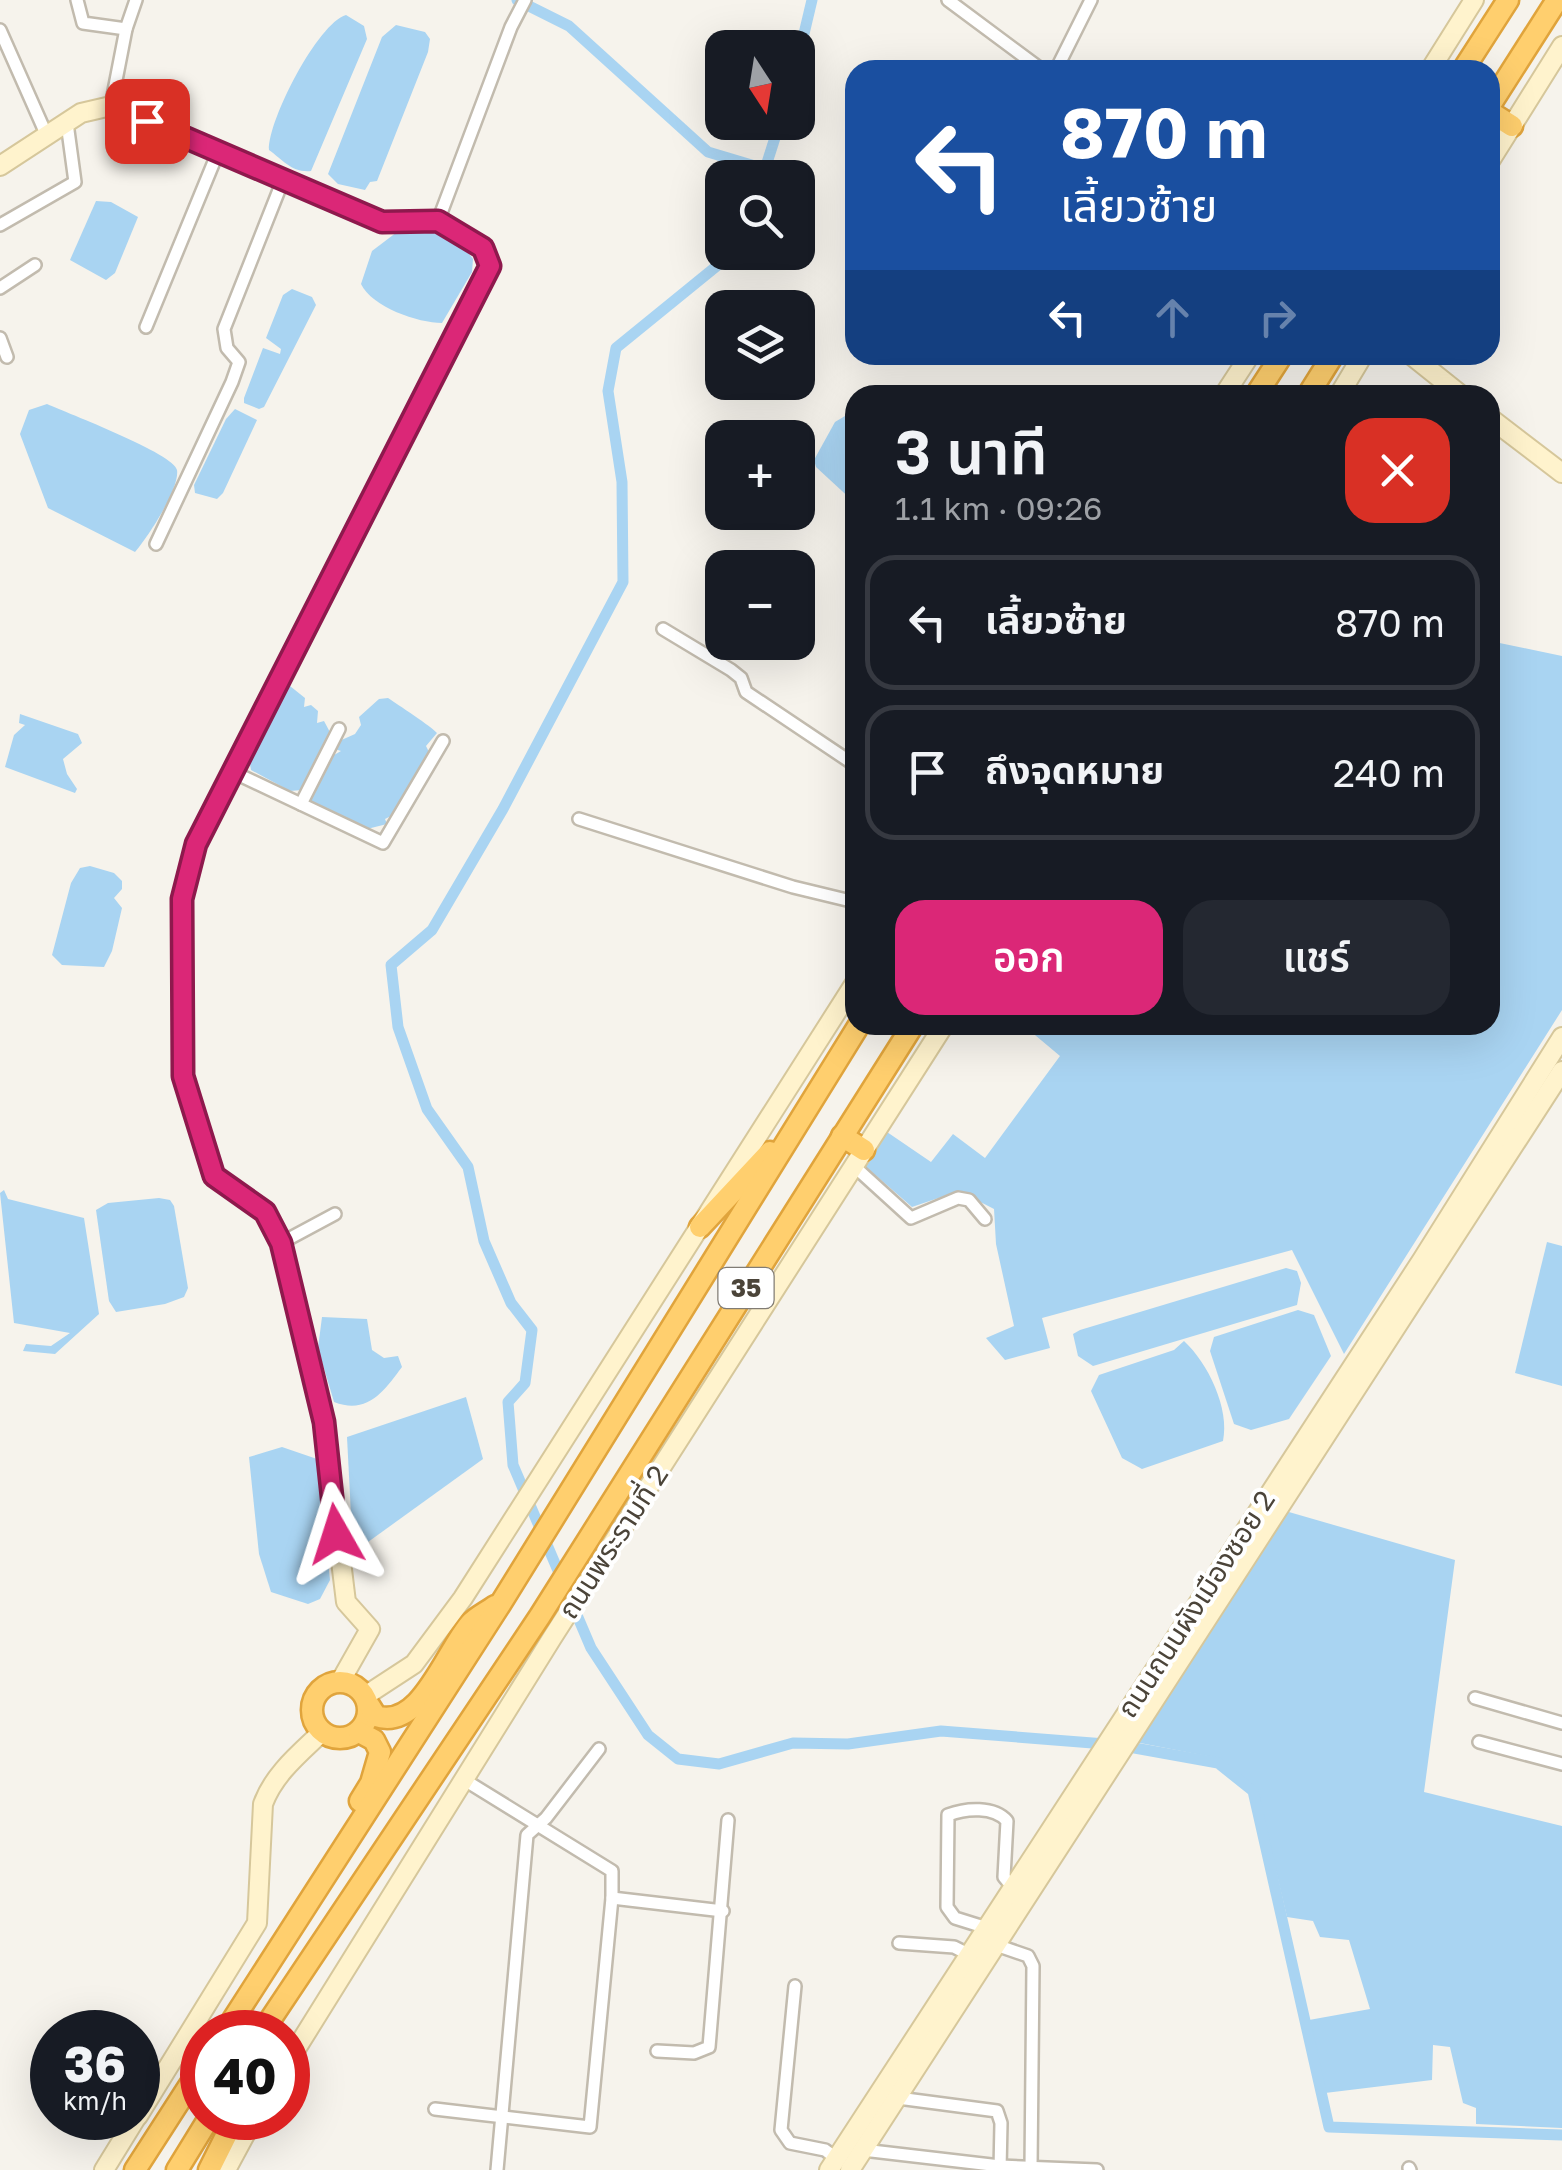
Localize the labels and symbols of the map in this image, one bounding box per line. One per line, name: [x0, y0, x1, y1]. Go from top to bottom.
north arrow: [705, 30, 815, 140]
pin: [105, 79, 190, 164]
road number: 35: [718, 1268, 774, 1308]
street label: ถนนพระรามที่ 2: [549, 1458, 674, 1625]
position arrow: [284, 1482, 388, 1586]
street label: ถนนถนนผังเมืองซอย 2: [1110, 1484, 1281, 1723]
speed limit sign: 40: [180, 2010, 310, 2140]

